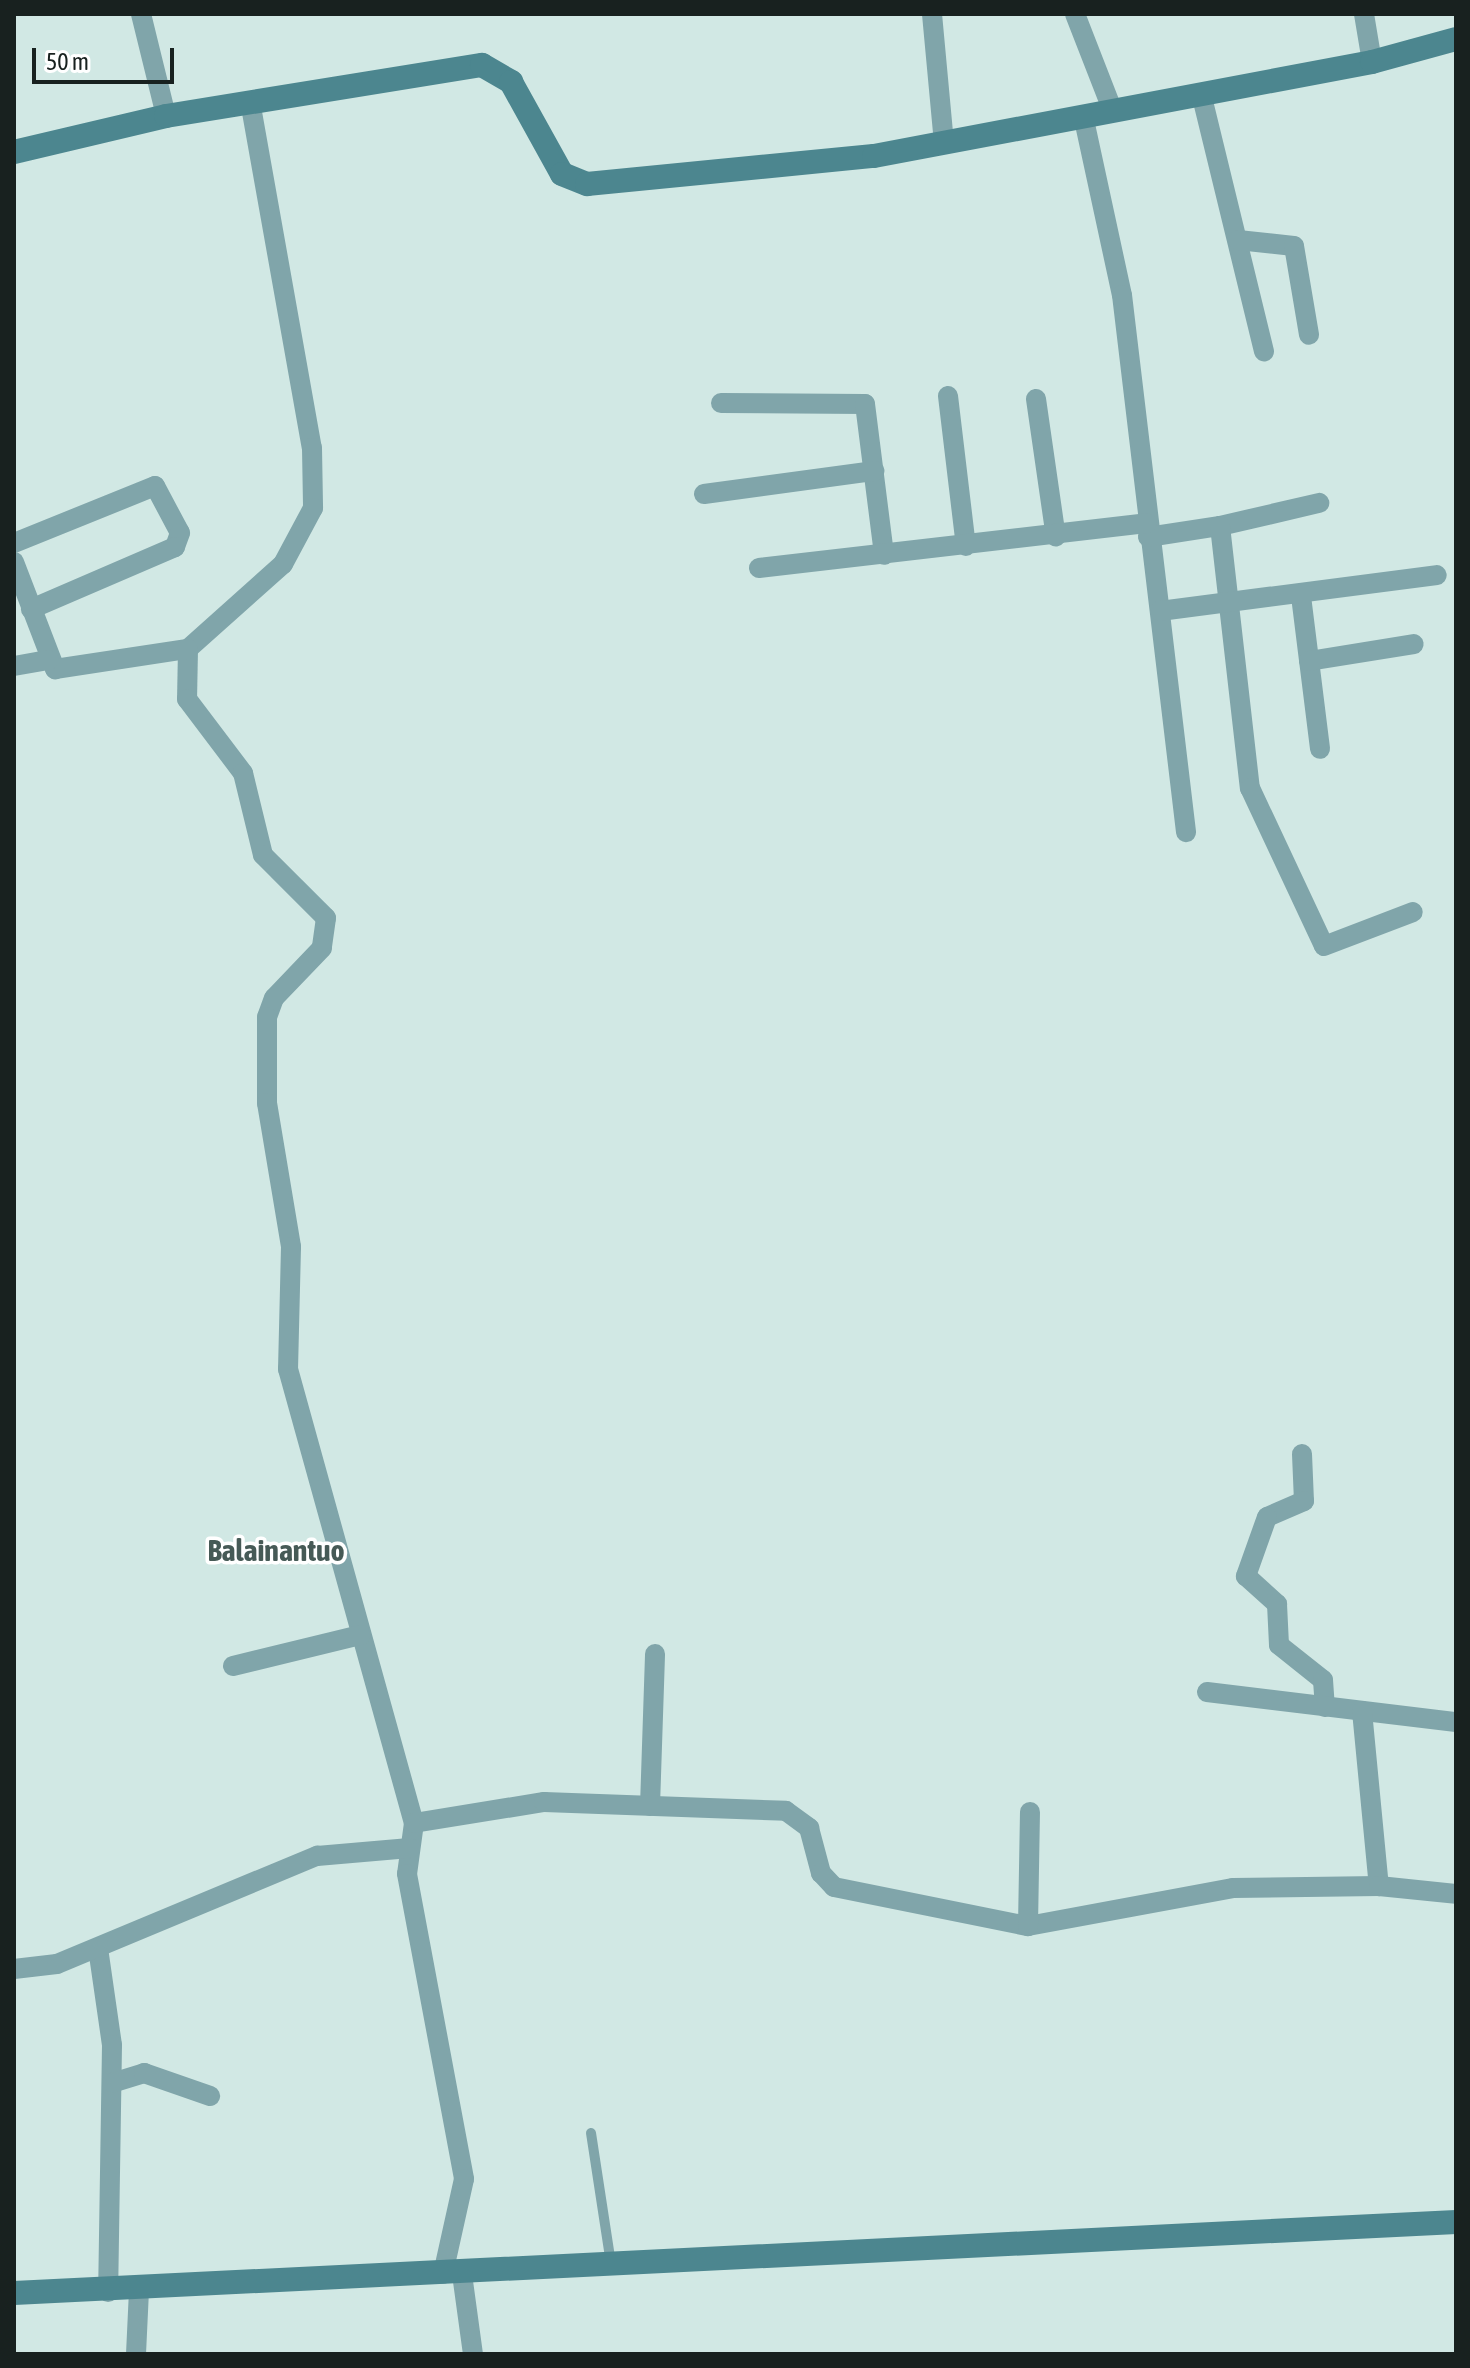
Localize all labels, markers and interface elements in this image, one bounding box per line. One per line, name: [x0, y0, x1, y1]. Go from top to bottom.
scale bar: [36, 32, 178, 82]
text: 50 m: [46, 48, 89, 75]
district label: Balainantuo: [207, 1532, 345, 1568]

